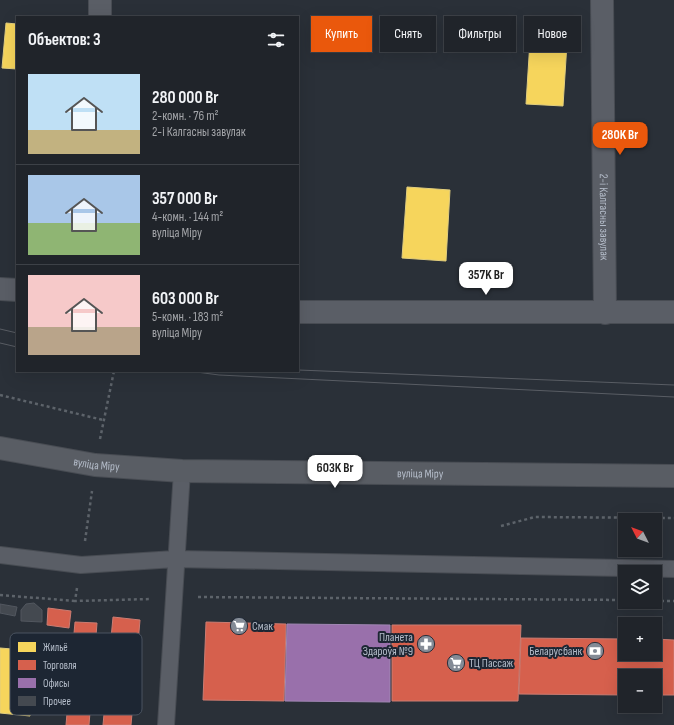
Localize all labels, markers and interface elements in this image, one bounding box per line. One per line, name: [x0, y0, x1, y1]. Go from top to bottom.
chip: Купить: [311, 16, 372, 52]
chip: Снять: [380, 16, 436, 52]
chip: Фильтры: [444, 16, 516, 52]
chip: Новое: [524, 16, 581, 52]
icon: filters: [265, 29, 287, 51]
text: Объектов: 3: [28, 30, 101, 50]
text: 280 000 Br: [152, 88, 219, 108]
icon: home: [60, 90, 108, 138]
text: 2-комн. · 76 m²: [152, 108, 219, 124]
pin: 280K Br: [583, 122, 657, 156]
text: 2-і Калгасны завулак: [152, 124, 246, 140]
text: 280K Br: [602, 127, 638, 143]
street label: 2-і Калгасны завулак: [596, 174, 612, 261]
text: 357 000 Br: [152, 189, 217, 209]
icon: home: [60, 191, 108, 239]
text: 4-комн. · 144 m²: [152, 209, 223, 225]
text: вуліца Міру: [152, 225, 202, 241]
pin: 357K Br: [449, 262, 523, 296]
text: 357K Br: [468, 267, 504, 283]
text: 603 000 Br: [152, 289, 219, 309]
icon: home: [60, 291, 108, 339]
text: 5-комн. · 183 m²: [152, 309, 223, 325]
text: вуліца Міру: [152, 325, 202, 341]
street label: вуліца Міру: [72, 454, 120, 474]
pin: 603K Br: [298, 455, 372, 489]
text: 603K Br: [317, 460, 353, 476]
street label: вуліца Міру: [397, 466, 444, 481]
north arrow: [618, 513, 662, 557]
map controls: [618, 513, 662, 713]
button: layers: [618, 565, 662, 609]
supermarket icon: Смак: [229, 616, 249, 636]
button: +: [618, 617, 662, 661]
place label: Смак: [252, 619, 273, 634]
place label: Планета Здароўя №9: [363, 630, 413, 659]
legend: [10, 633, 142, 715]
pharmacy icon: Планета Здароўя №9: [416, 634, 436, 654]
text: Жильё: [43, 641, 68, 654]
bank icon: Беларусбанк: [585, 641, 605, 661]
place label: Беларусбанк: [529, 644, 582, 659]
supermarket icon: ТЦ Пассаж: [446, 653, 466, 673]
place label: ТЦ Пассаж: [469, 656, 514, 671]
text: Торговля: [43, 659, 77, 672]
button: −: [618, 669, 662, 713]
text: Офисы: [43, 677, 69, 690]
text: Прочее: [43, 695, 71, 708]

